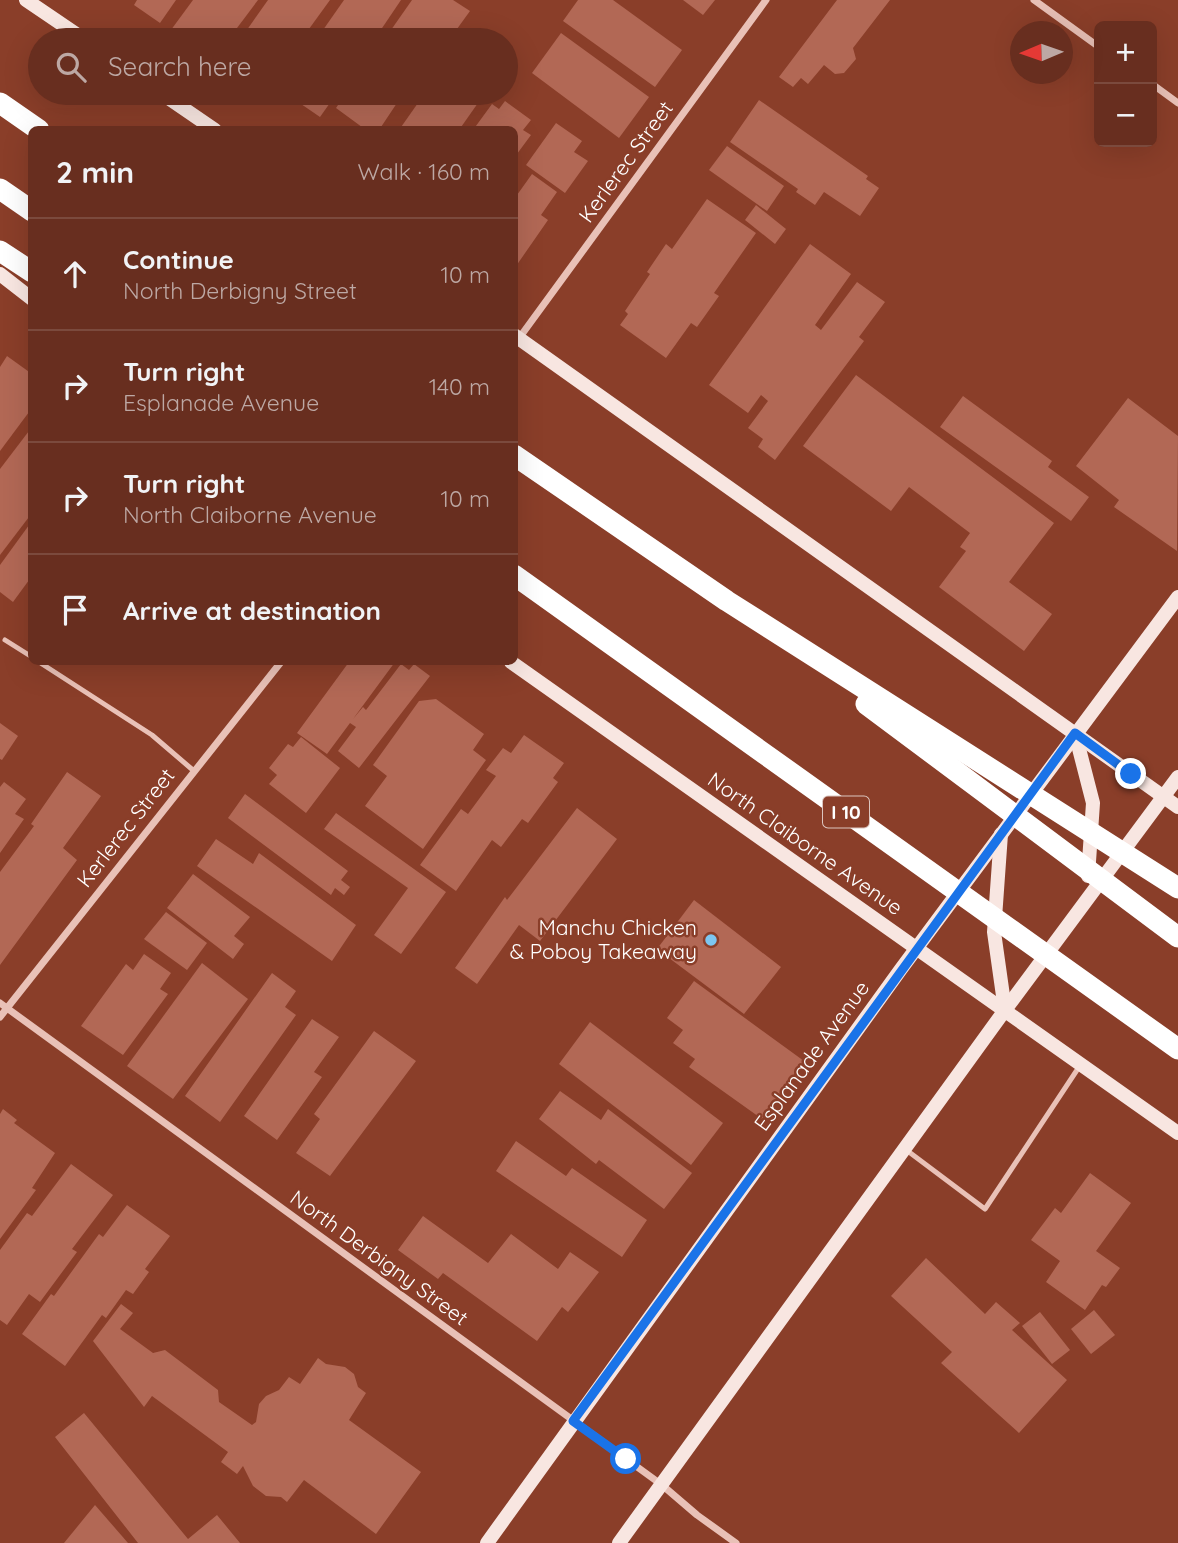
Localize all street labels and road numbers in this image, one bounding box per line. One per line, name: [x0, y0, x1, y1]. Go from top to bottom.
street label: Kerlerec Street: [572, 96, 678, 227]
street label: Kerlerec Street: [71, 763, 180, 892]
street label: North Claiborne Avenue: [703, 766, 908, 920]
road number: I 10: [823, 796, 869, 828]
street label: Esplanade Avenue: [748, 975, 874, 1135]
street label: North Derbigny Street: [286, 1184, 474, 1330]

